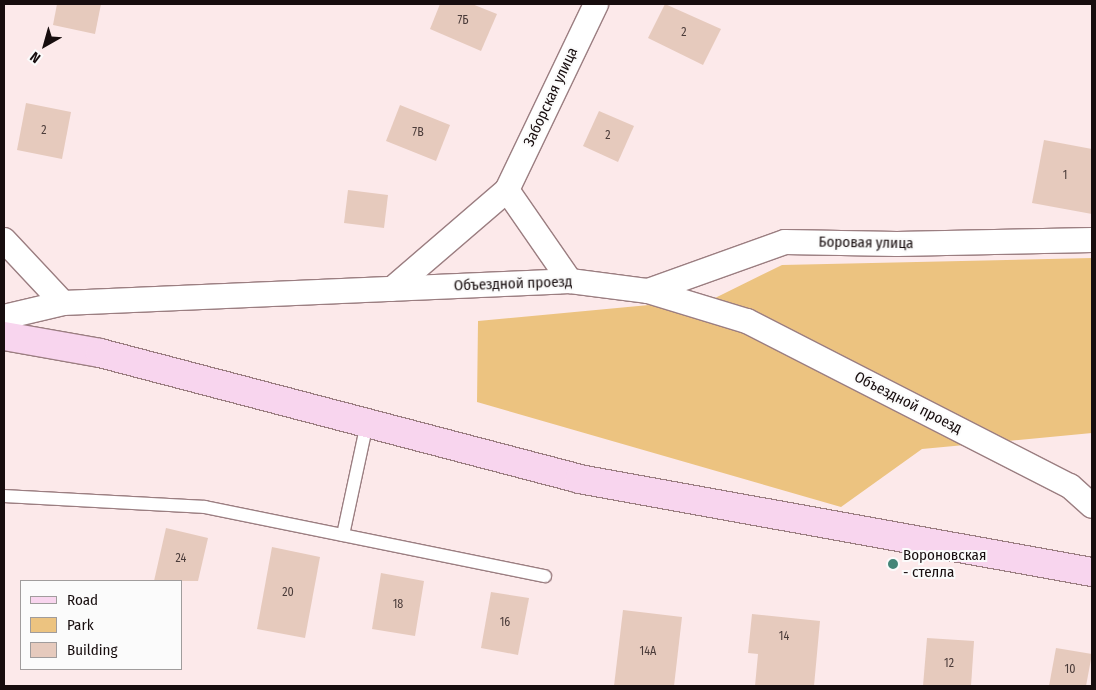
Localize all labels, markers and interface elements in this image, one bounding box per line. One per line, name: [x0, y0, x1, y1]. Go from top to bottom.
house number: 7Б: [457, 14, 469, 28]
north arrow: [20, 20, 70, 70]
house number: 2: [681, 26, 687, 40]
street label: Заборская улица: [520, 45, 582, 149]
text: N: [27, 48, 44, 66]
house number: 2: [41, 124, 47, 138]
house number: 7В: [412, 126, 424, 140]
house number: 2: [605, 129, 611, 143]
house number: 1: [1063, 169, 1067, 183]
street label: Боровая улица: [818, 233, 914, 253]
street label: Объездной проезд: [453, 273, 573, 295]
street label: Объездной проезд: [851, 368, 965, 438]
place label: Вороновская - стелла: [903, 546, 986, 581]
house number: 24: [176, 552, 186, 566]
marker: Вороновская - стелла: [887, 558, 899, 570]
legend: [20, 580, 182, 670]
house number: 20: [282, 586, 294, 600]
text: Road: [67, 591, 98, 609]
house number: 18: [393, 598, 403, 612]
text: Park: [67, 616, 94, 634]
house number: 16: [500, 616, 510, 630]
house number: 14: [779, 630, 789, 644]
text: Building: [67, 641, 118, 659]
house number: 14А: [640, 645, 656, 659]
house number: 12: [944, 657, 954, 671]
house number: 10: [1065, 663, 1075, 677]

